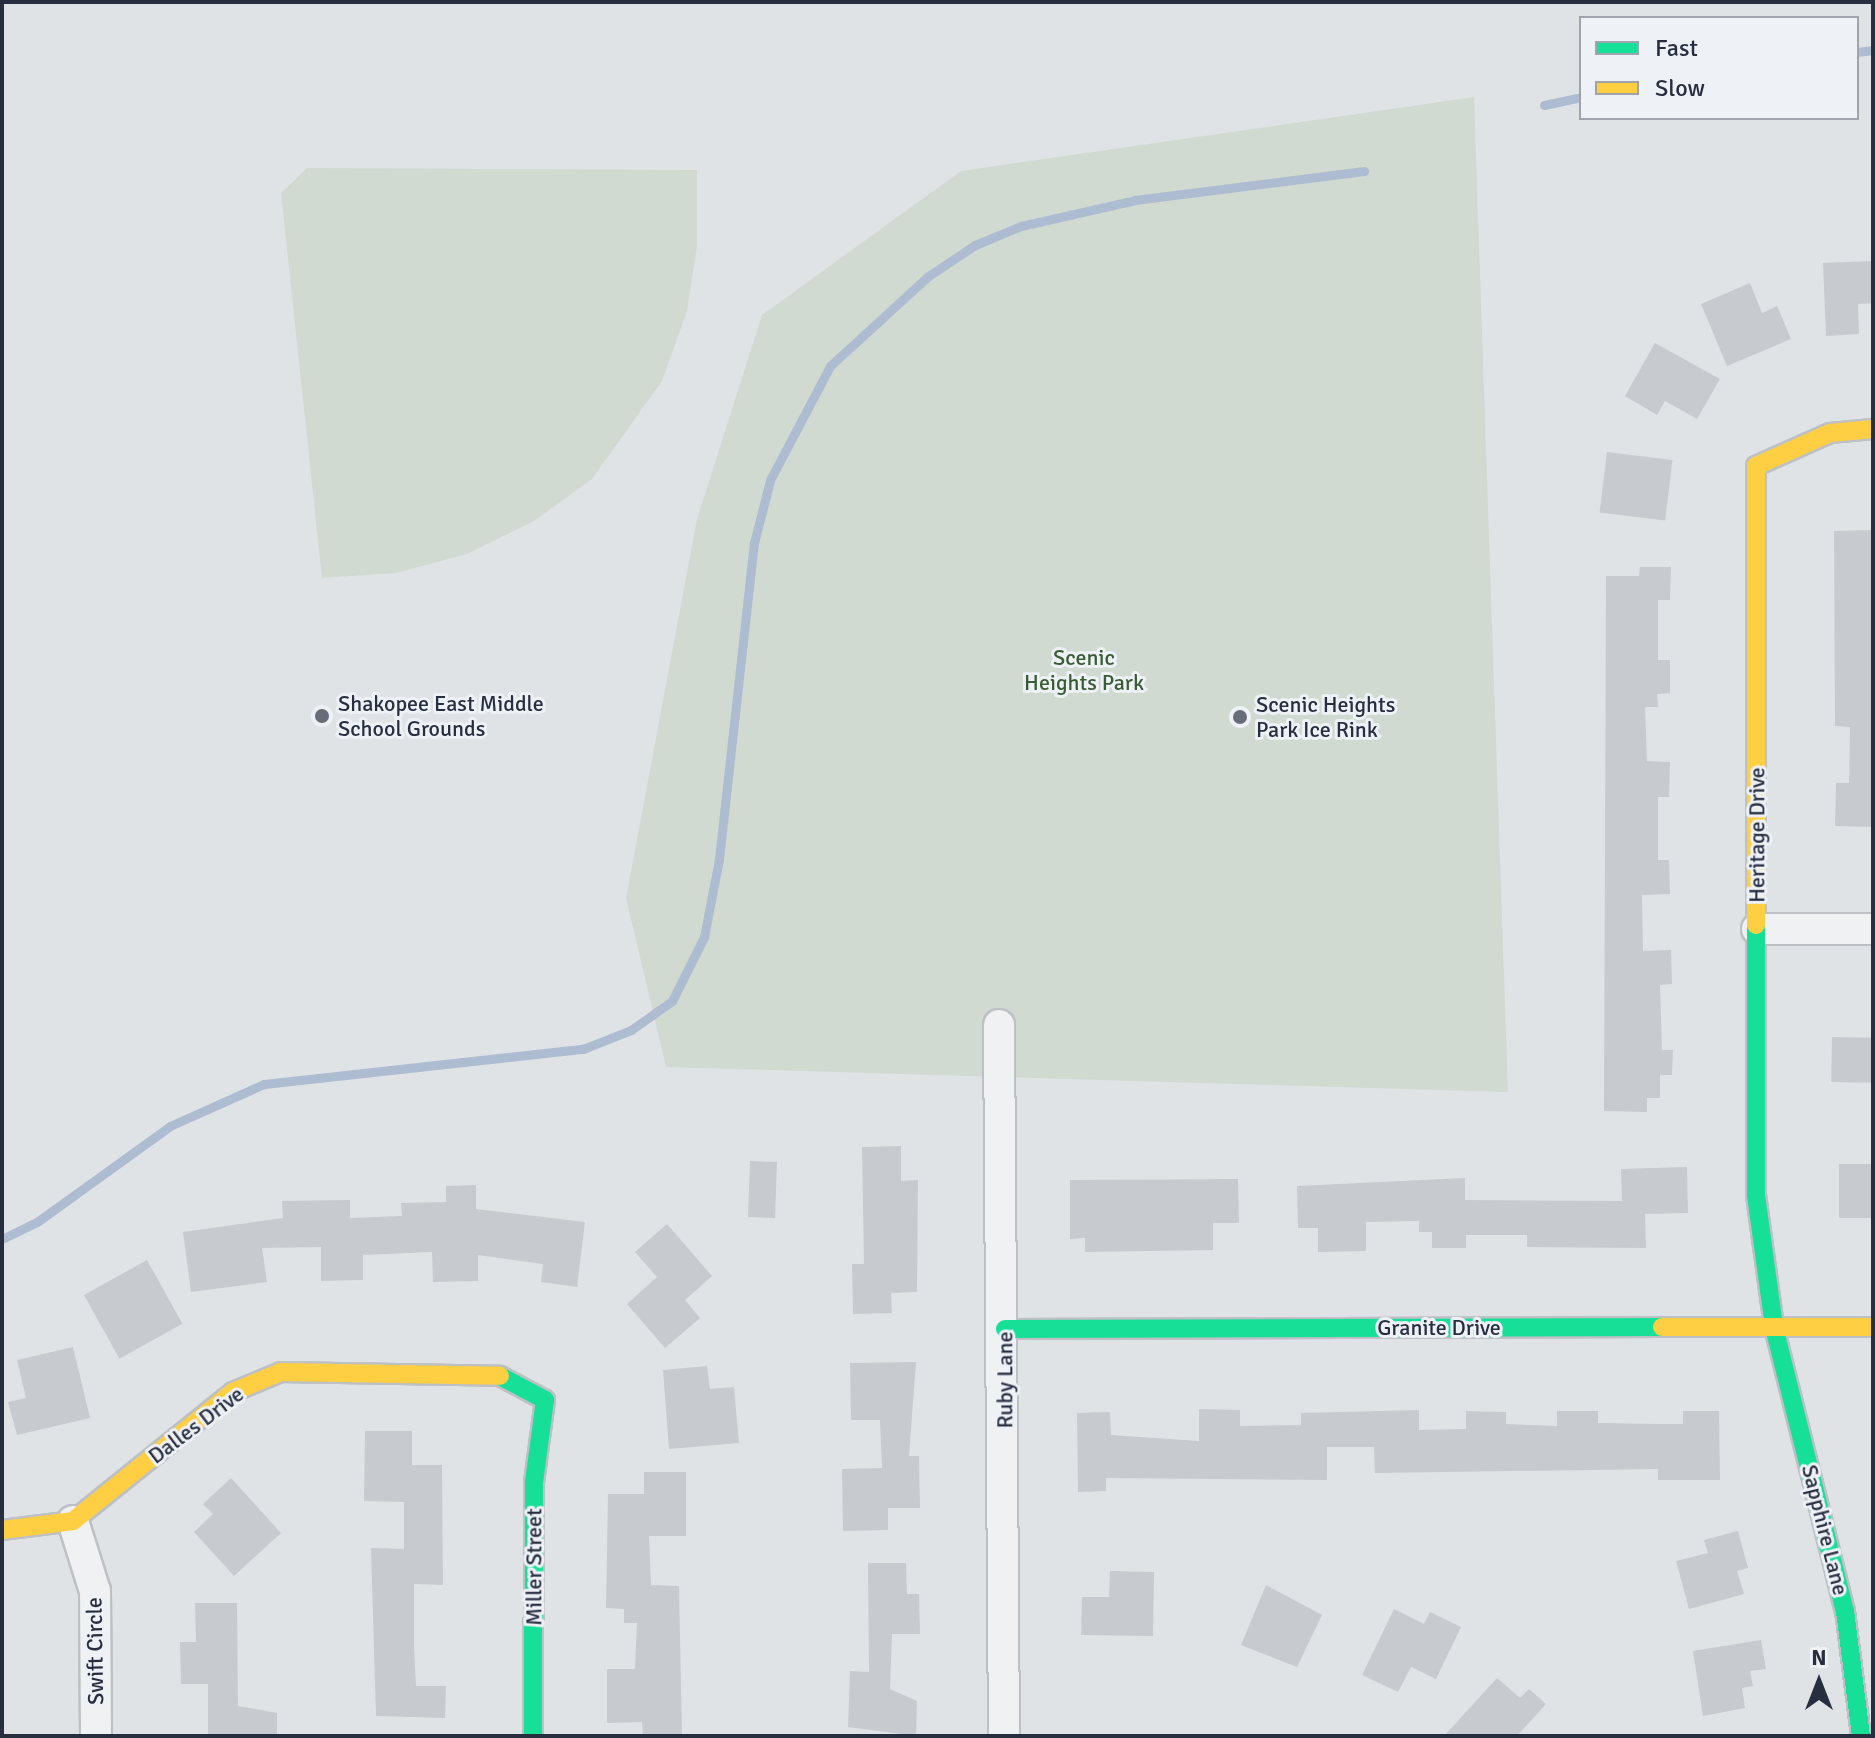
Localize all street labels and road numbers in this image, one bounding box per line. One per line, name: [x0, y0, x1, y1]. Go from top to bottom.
street label: Heritage Drive: [1744, 767, 1770, 903]
street label: Granite Drive: [1377, 1315, 1501, 1341]
street label: Ruby Lane: [992, 1332, 1018, 1428]
street label: Dalles Drive: [143, 1381, 249, 1469]
street label: Sapphire Lane: [1796, 1462, 1854, 1598]
street label: Miller Street: [521, 1508, 547, 1626]
street label: Swift Circle: [81, 1597, 109, 1705]

